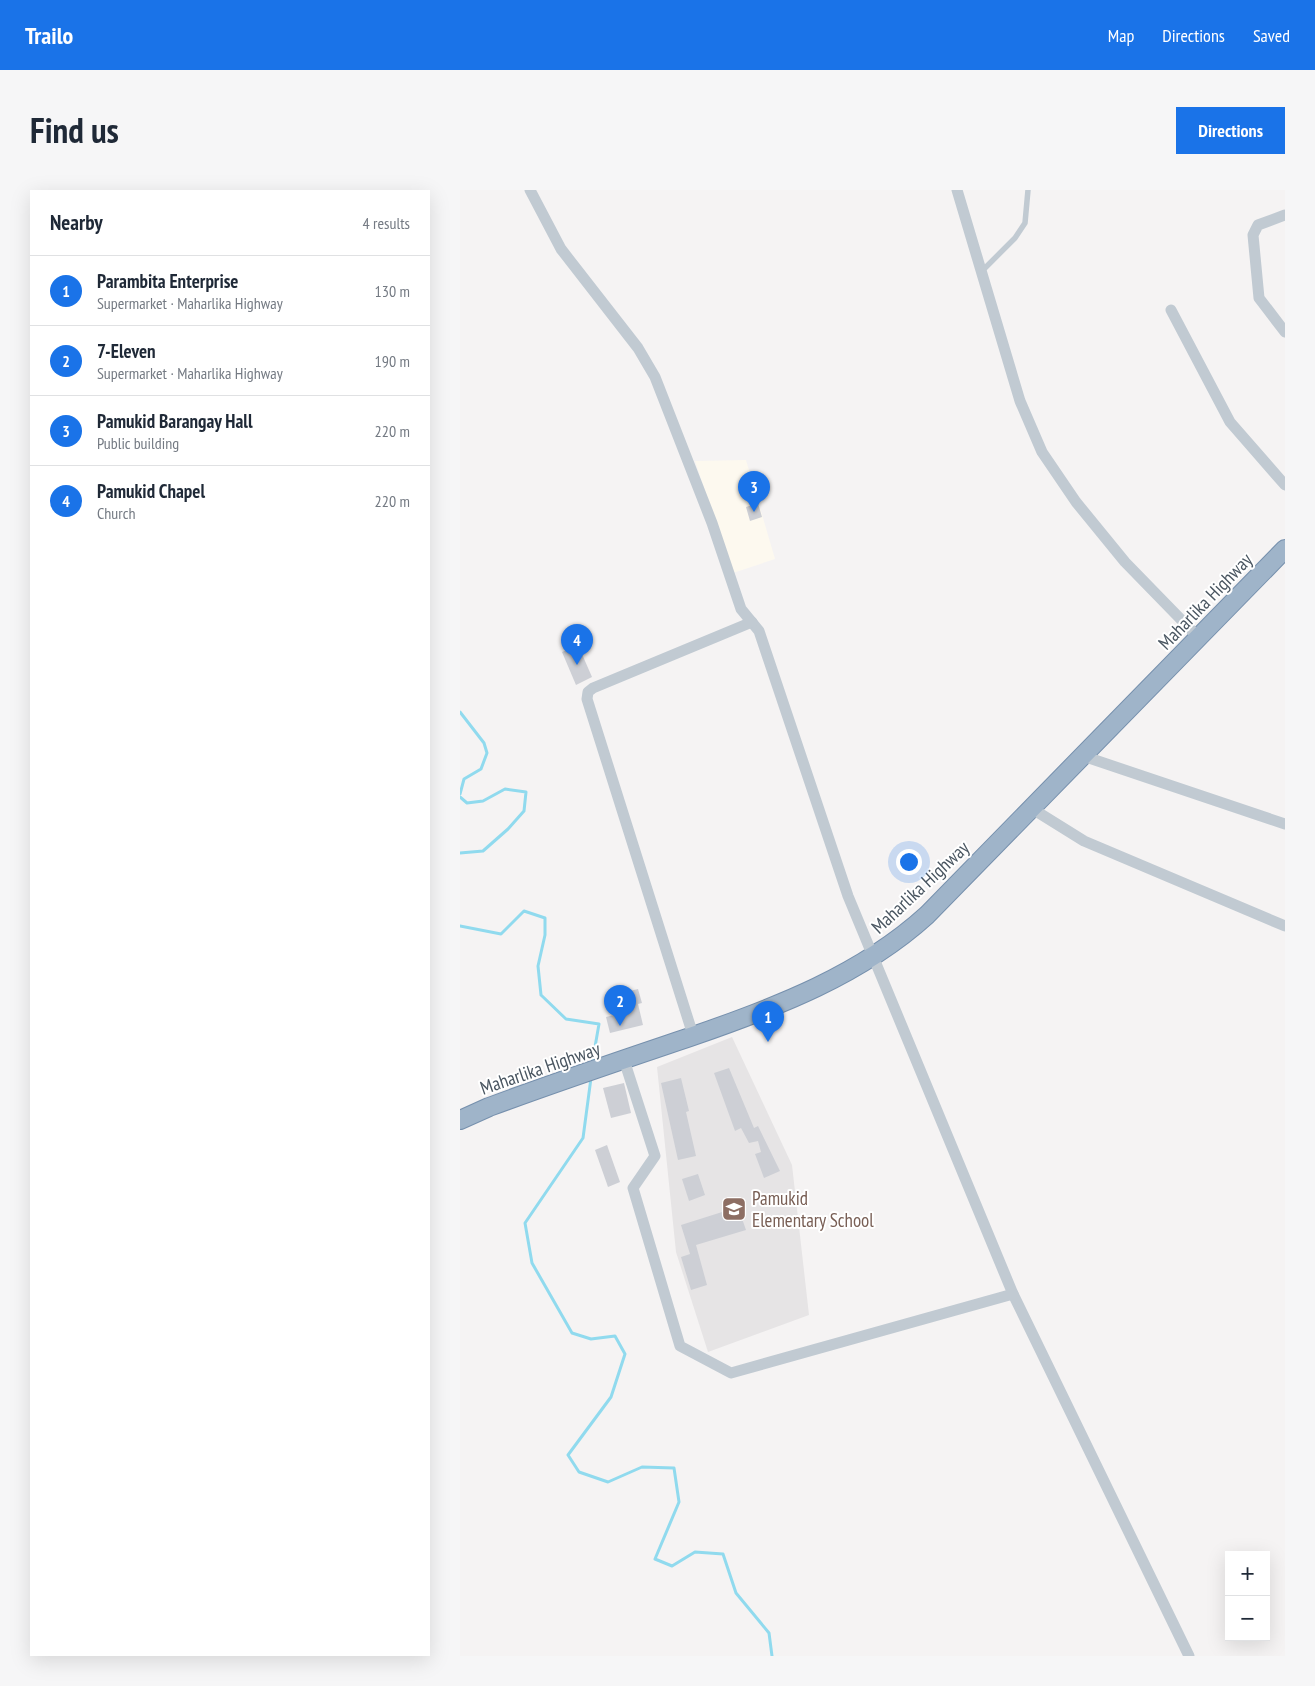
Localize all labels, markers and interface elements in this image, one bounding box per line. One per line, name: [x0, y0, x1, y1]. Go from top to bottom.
text: Trailo: [25, 20, 73, 51]
text: Map: [1108, 24, 1134, 47]
text: Directions: [1162, 24, 1225, 47]
text: Saved: [1253, 24, 1290, 47]
text: Find us: [30, 107, 119, 153]
button: Directions: [1176, 107, 1285, 154]
text: Nearby: [50, 209, 103, 236]
text: 4 results: [363, 213, 410, 233]
text: Parambita Enterprise: [97, 269, 239, 293]
text: 1: [62, 281, 70, 301]
text: 130 m: [375, 281, 410, 301]
text: Supermarket · Maharlika Highway: [97, 293, 283, 313]
text: 7-Eleven: [97, 339, 156, 363]
text: 2: [62, 351, 70, 371]
text: 190 m: [375, 351, 410, 371]
text: Supermarket · Maharlika Highway: [97, 363, 283, 383]
text: Pamukid Barangay Hall: [97, 409, 253, 433]
text: 3: [62, 421, 70, 441]
text: 220 m: [375, 421, 410, 441]
text: Public building: [97, 433, 179, 453]
pin: 3: [738, 471, 770, 512]
text: Pamukid Chapel: [97, 479, 205, 503]
text: 4: [62, 491, 70, 511]
text: 220 m: [375, 491, 410, 511]
text: Church: [97, 503, 135, 523]
street label: Maharlika Highway: [1153, 547, 1258, 654]
pin: 4: [561, 624, 593, 665]
street label: Maharlika Highway: [866, 835, 975, 938]
your location: [896, 849, 922, 875]
pin: 2: [604, 985, 636, 1026]
pin: 1: [752, 1001, 784, 1042]
street label: Maharlika Highway: [477, 1036, 604, 1100]
place label: Pamukid Elementary School: [752, 1186, 874, 1232]
school or university icon: Pamukid Elementary School: [721, 1196, 747, 1222]
map controls: [1225, 1551, 1270, 1641]
button: +: [1225, 1551, 1270, 1596]
button: −: [1225, 1596, 1270, 1641]

